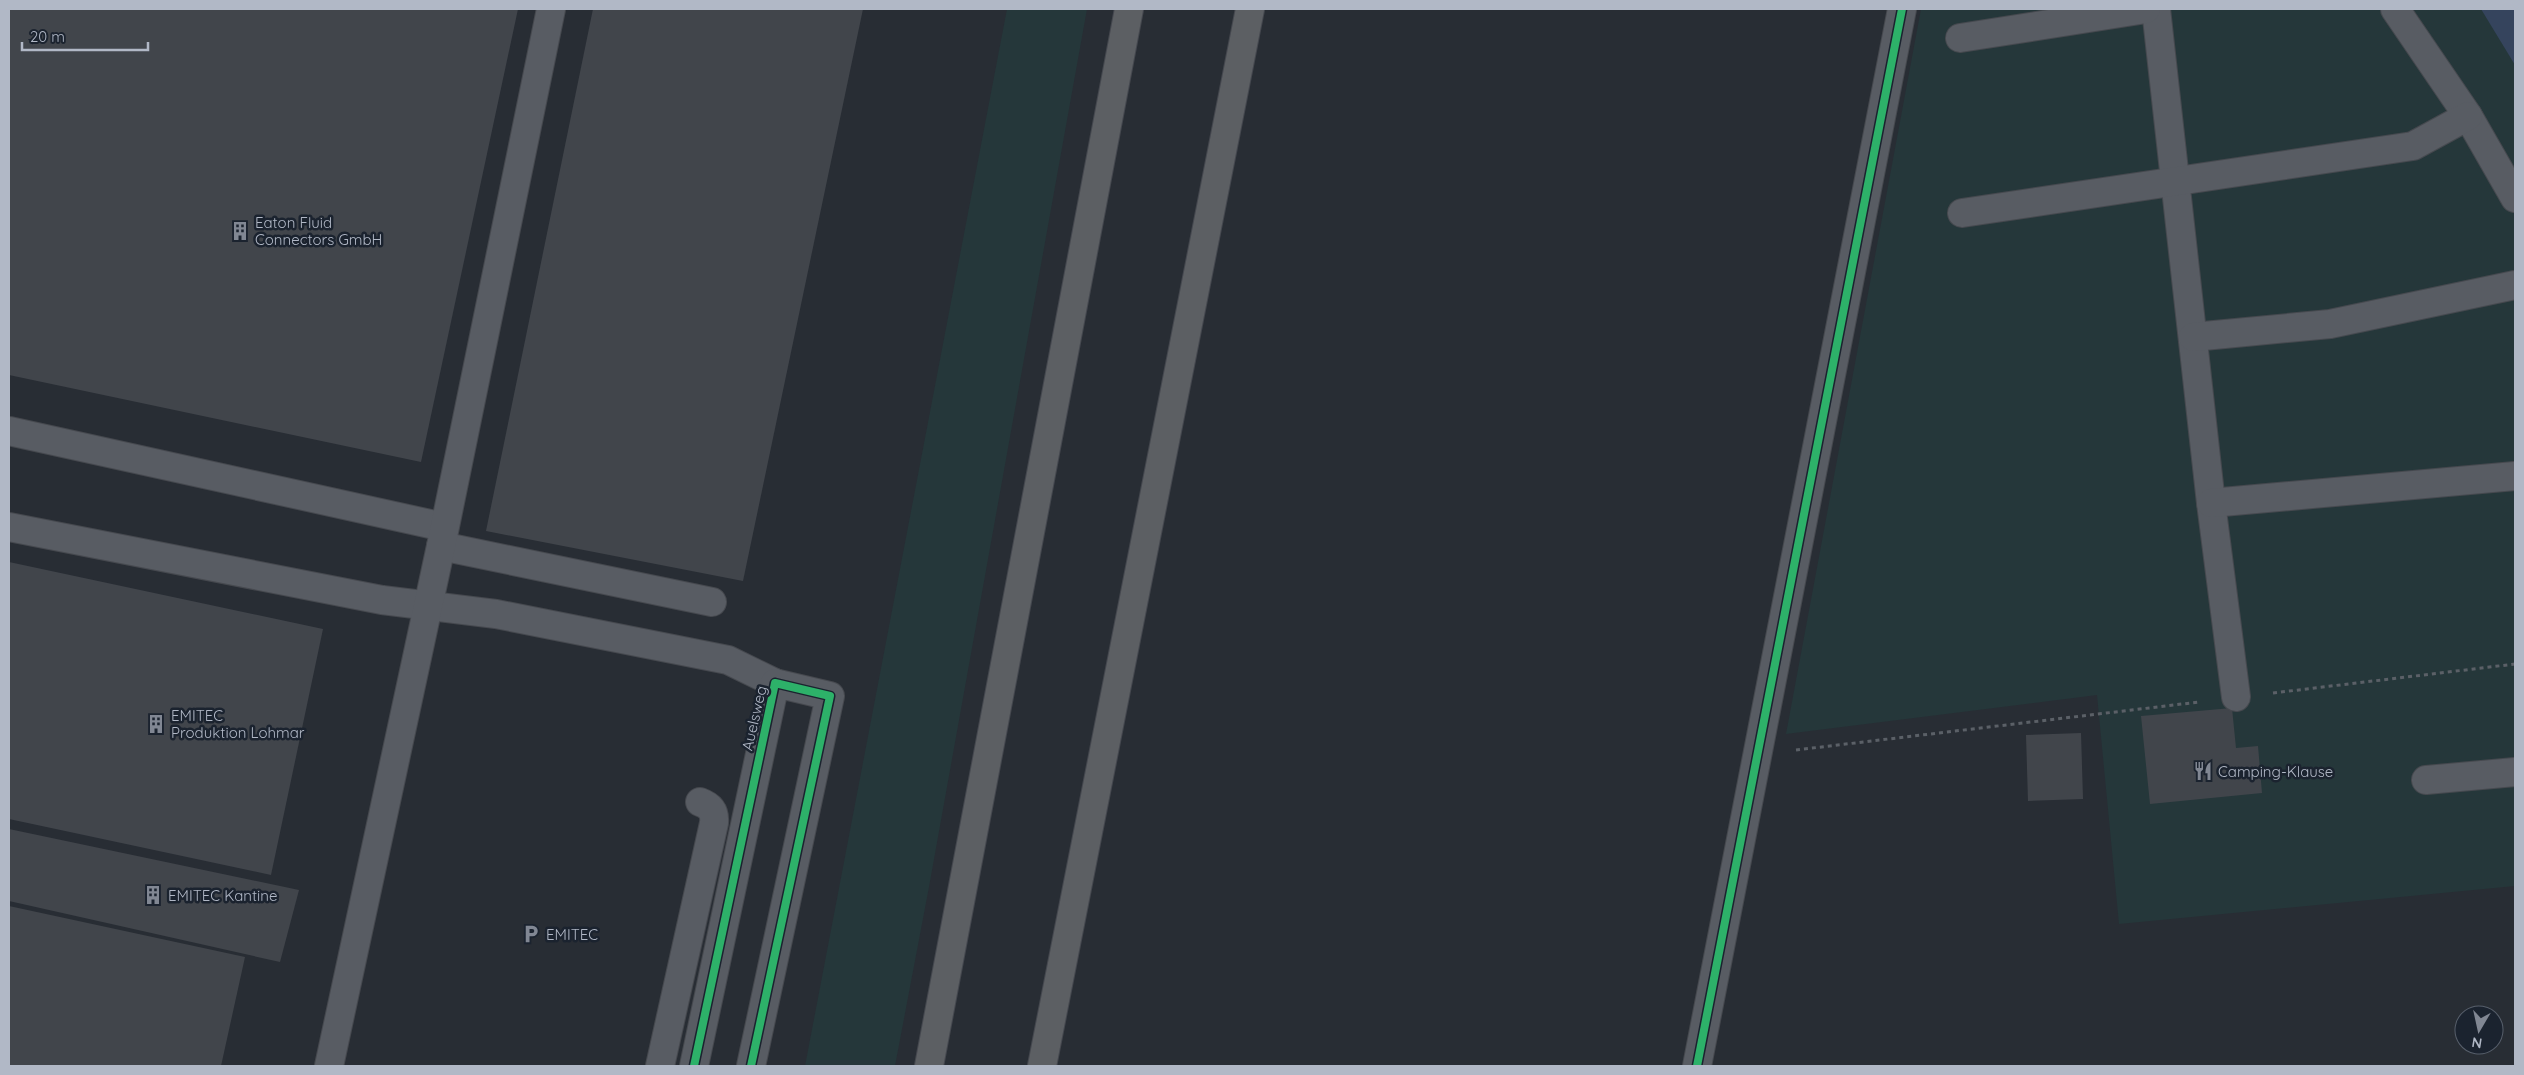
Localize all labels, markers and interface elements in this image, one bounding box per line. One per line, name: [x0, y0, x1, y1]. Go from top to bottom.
scale bar: [22, 20, 149, 52]
text: 20 m: [30, 27, 65, 46]
place label: Eaton Fluid Connectors GmbH: [255, 213, 382, 249]
building icon: Eaton Fluid Connectors GmbH: [229, 220, 251, 242]
street label: Auelsweg: [737, 684, 771, 752]
place label: EMITEC Produktion Lohmar: [171, 706, 305, 742]
building icon: EMITEC Produktion Lohmar: [145, 713, 167, 735]
restaurant icon: Camping-Klause: [2192, 760, 2214, 782]
place label: Camping-Klause: [2218, 762, 2333, 781]
building icon: EMITEC Kantine: [142, 884, 164, 906]
place label: EMITEC Kantine: [168, 886, 277, 905]
parking icon: EMITEC: [520, 923, 542, 945]
place label: EMITEC: [546, 925, 598, 944]
north arrow: [2454, 1005, 2504, 1055]
text: N: [2470, 1033, 2483, 1053]

